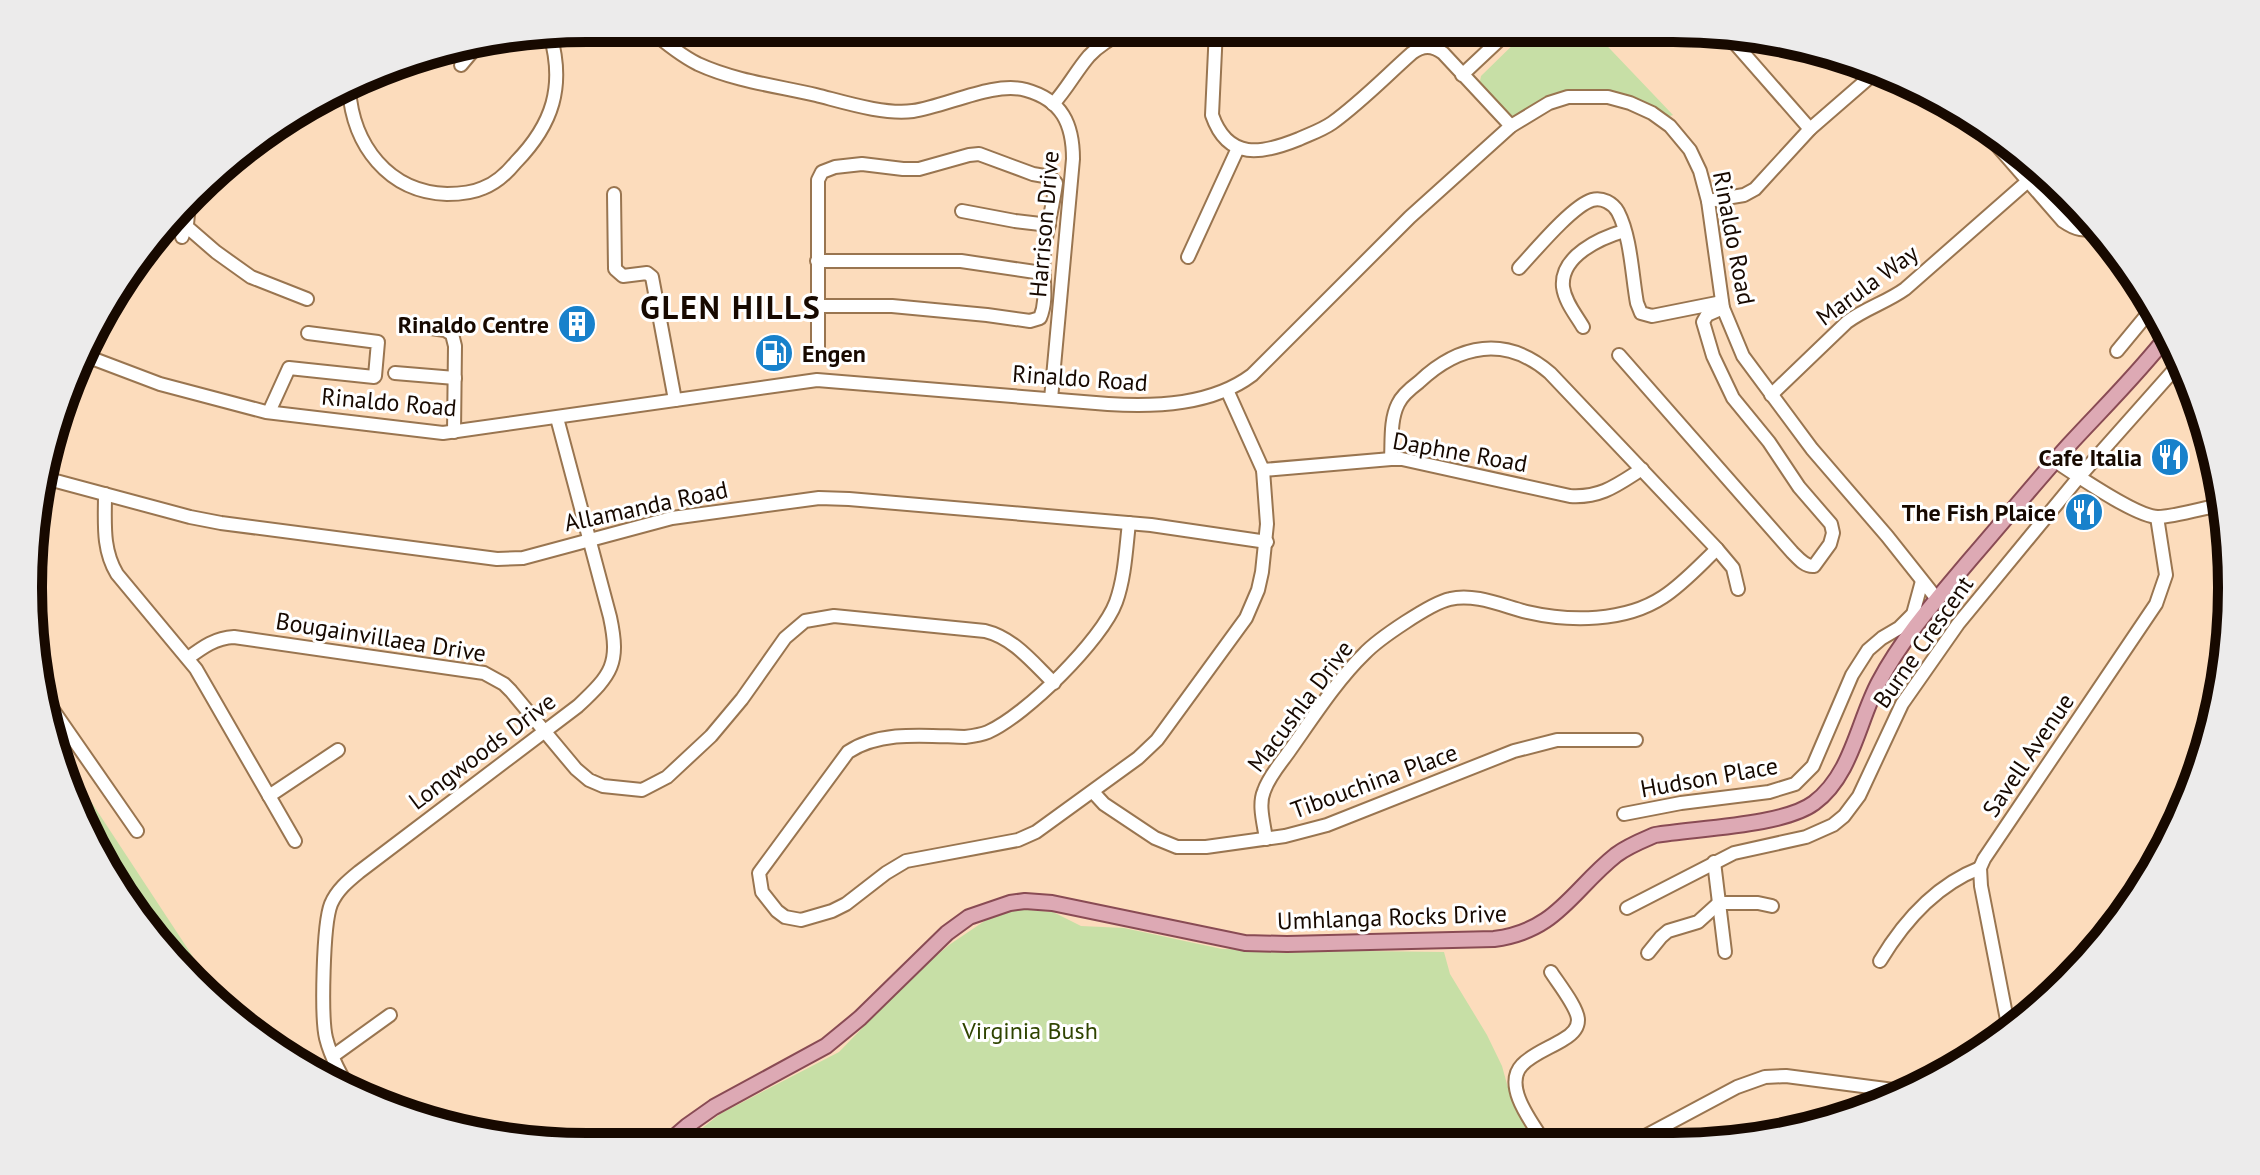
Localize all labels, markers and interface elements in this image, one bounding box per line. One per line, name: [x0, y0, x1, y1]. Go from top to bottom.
street label: Harrison Drive: [1022, 149, 1066, 299]
street label: Rinaldo Road: [1706, 168, 1762, 308]
street label: Marula Way: [1810, 238, 1924, 332]
district label: GLEN HILLS: [640, 286, 822, 328]
building icon: Rinaldo Centre: [556, 303, 598, 345]
place label: Rinaldo Centre: [398, 309, 549, 340]
fuel station icon: Engen: [753, 332, 795, 374]
place label: Engen: [802, 338, 866, 369]
street label: Rinaldo Road: [1011, 358, 1149, 398]
street label: Rinaldo Road: [320, 381, 458, 423]
street label: Daphne Road: [1390, 425, 1530, 479]
restaurant icon: Cafe Italia: [2149, 436, 2191, 478]
place label: Cafe Italia: [2039, 442, 2142, 473]
street label: Allamanda Road: [561, 474, 731, 538]
restaurant icon: The Fish Plaice: [2063, 491, 2105, 533]
place label: The Fish Plaice: [1902, 497, 2056, 528]
street label: Burne Crescent: [1866, 570, 1980, 714]
street label: Bougainvillaea Drive: [274, 605, 488, 669]
street label: Macushla Drive: [1240, 634, 1360, 778]
street label: Longwoods Drive: [402, 686, 562, 816]
street label: Savell Avenue: [1975, 687, 2081, 823]
street label: Tibouchina Place: [1286, 736, 1462, 826]
street label: Hudson Place: [1638, 750, 1780, 804]
street label: Umhlanga Rocks Drive: [1276, 897, 1508, 937]
park label: Virginia Bush: [961, 1015, 1098, 1046]

